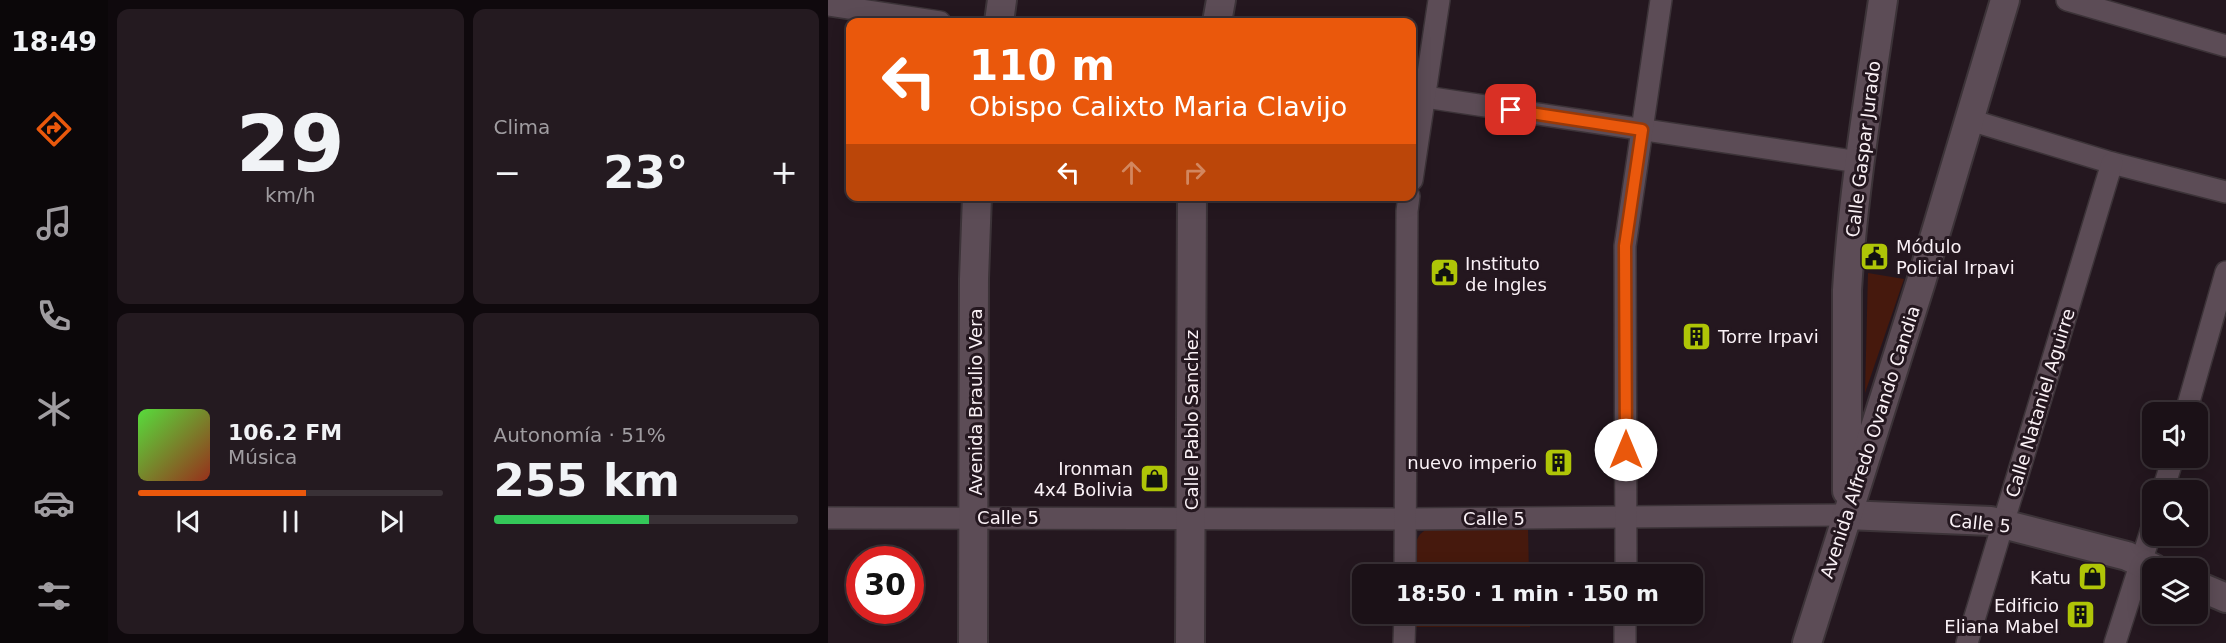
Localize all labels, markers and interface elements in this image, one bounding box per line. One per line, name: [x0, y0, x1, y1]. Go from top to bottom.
text: 18:49: [11, 26, 97, 57]
text: 110 m: [969, 41, 1115, 90]
icon: left: [870, 42, 948, 120]
street label: Calle Gaspar Jurado: [1842, 59, 1884, 239]
pin: [1485, 84, 1536, 135]
text: Obispo Calixto Maria Clavijo: [969, 91, 1347, 122]
icon: arrive: [1494, 93, 1527, 126]
text: 29: [236, 99, 345, 189]
icon: directions: [33, 108, 75, 150]
text: Clima: [494, 115, 550, 139]
text: 23°: [603, 146, 688, 199]
text: −: [494, 153, 521, 192]
text: +: [770, 153, 798, 192]
icon: left: [1052, 156, 1085, 189]
icon: ahead: [1115, 156, 1148, 189]
icon: right: [1178, 156, 1211, 189]
text: km/h: [265, 183, 315, 207]
icon: music: [33, 202, 75, 244]
place label: Módulo Policial Irpavi: [1896, 236, 2015, 278]
public building icon: Módulo Policial Irpavi: [1859, 240, 1891, 272]
place label: Instituto de Ingles: [1465, 253, 1547, 295]
public building icon: Instituto de Ingles: [1428, 257, 1460, 289]
icon: phone: [33, 295, 75, 337]
street label: Avenida Alfredo Ovando Candia: [1816, 303, 1924, 581]
street label: Calle Nataniel Aguirre: [2001, 306, 2079, 500]
street label: Avenida Braulio Vera: [965, 309, 986, 495]
building icon: Torre Irpavi: [1681, 320, 1713, 352]
place label: Torre Irpavi: [1717, 326, 1819, 347]
street label: Calle Pablo Sanchez: [1181, 330, 1202, 510]
icon: climate: [33, 388, 75, 430]
map controls: [2142, 402, 2208, 624]
button: sound: [2142, 402, 2208, 468]
position arrow: [1594, 418, 1658, 482]
text: 106.2 FM: [228, 420, 342, 445]
text: Autonomía · 51%: [494, 423, 666, 447]
text: Música: [228, 445, 297, 469]
building icon: nuevo imperio: [1542, 446, 1574, 478]
place label: nuevo imperio: [1407, 452, 1537, 473]
text: 255 km: [494, 454, 680, 507]
place label: Ironman 4x4 Bolivia: [1034, 458, 1133, 500]
shop icon: Ironman 4x4 Bolivia: [1138, 462, 1170, 494]
button: search: [2142, 480, 2208, 546]
icon: car: [33, 482, 75, 524]
icon: previous: [172, 505, 205, 538]
icon: pause: [274, 505, 307, 538]
icon: next: [375, 505, 408, 538]
street label: Calle 5: [977, 507, 1039, 528]
street label: Calle 5: [1463, 508, 1525, 529]
street label: Calle 5: [1948, 509, 2012, 537]
speed limit sign: 30: [846, 546, 924, 624]
button: layers: [2142, 558, 2208, 624]
shop icon: Katu: [2076, 561, 2108, 593]
place label: Katu: [2030, 567, 2071, 588]
icon: filters: [33, 575, 75, 617]
text: 18:50 · 1 min · 150 m: [1396, 581, 1659, 606]
place label: Edificio Eliana Mabel: [1944, 595, 2059, 637]
building icon: Edificio Eliana Mabel: [2064, 599, 2096, 631]

